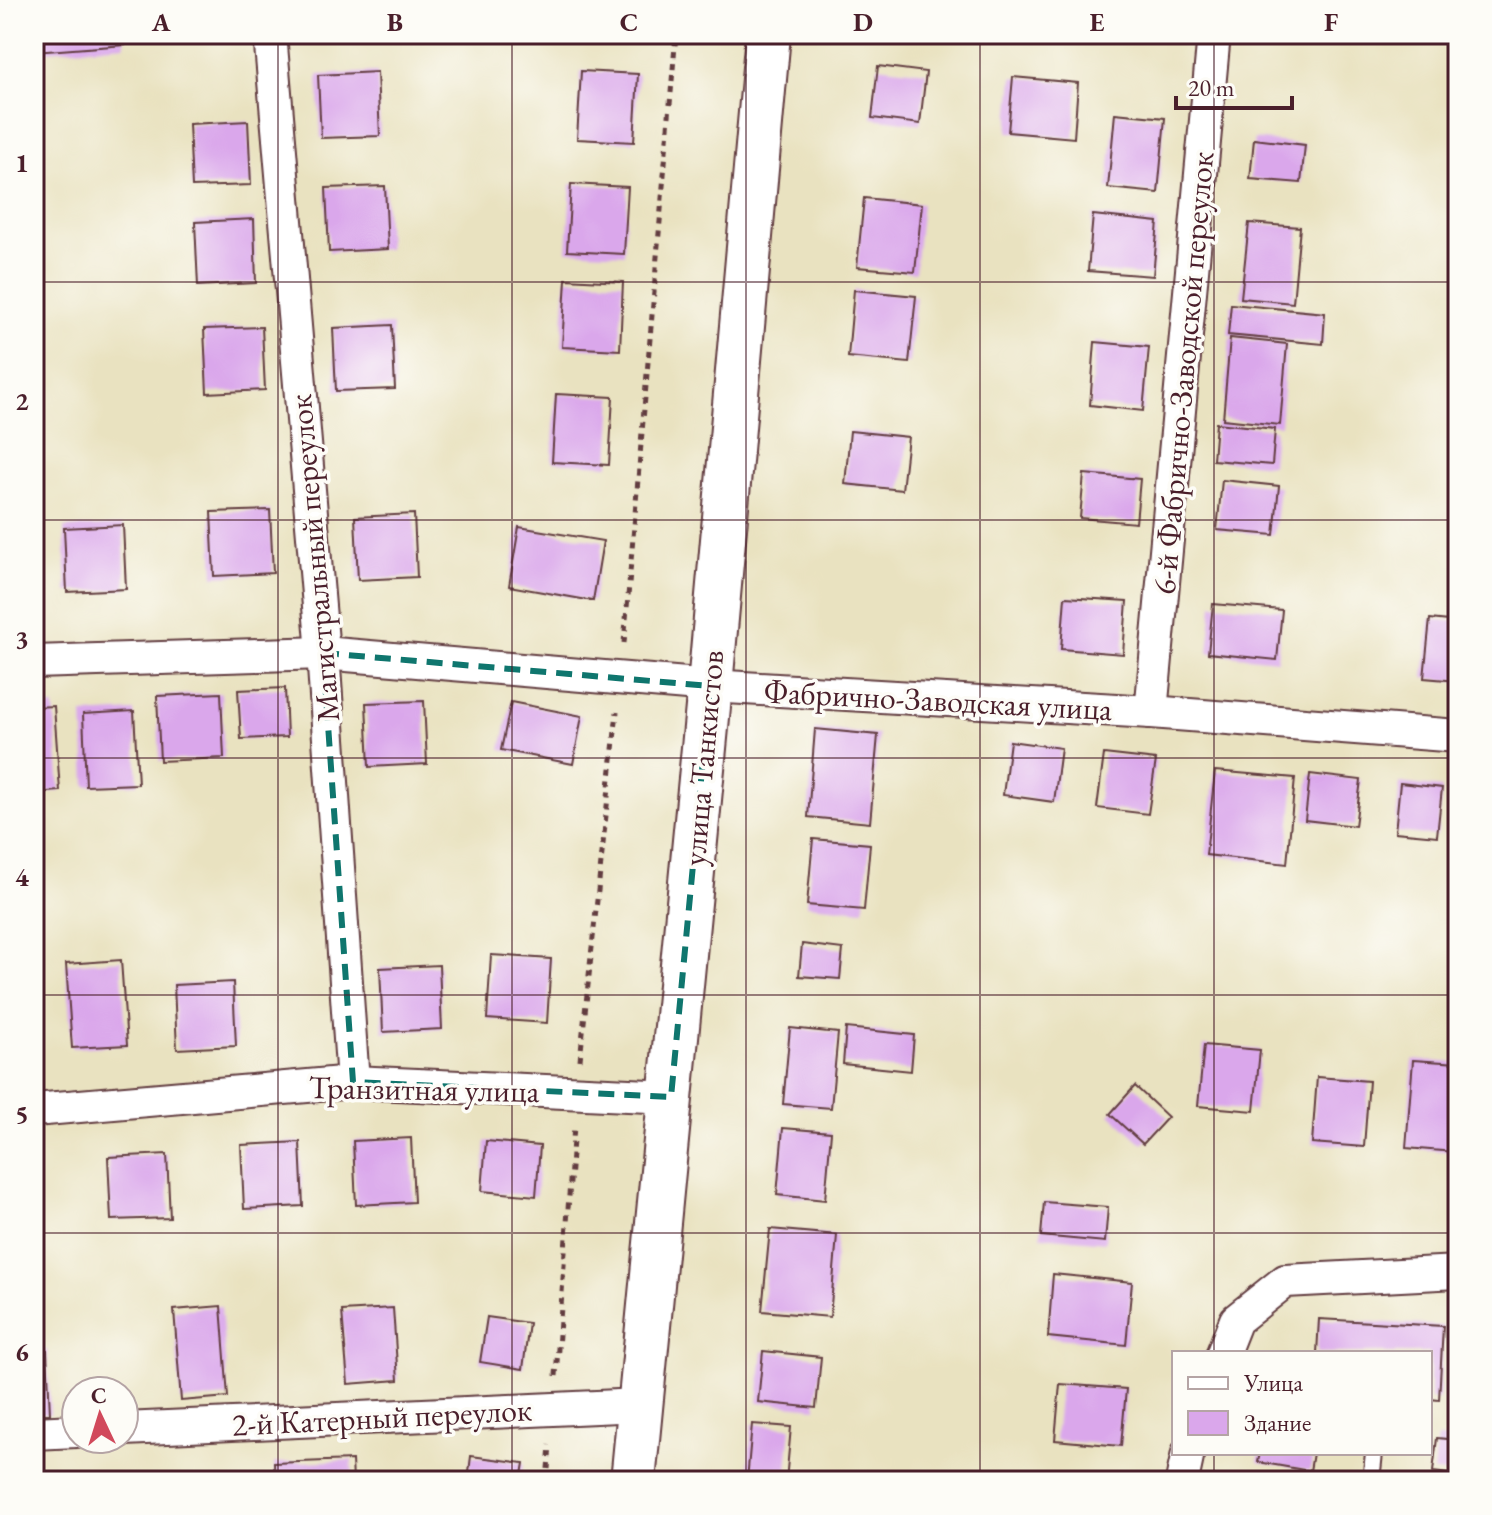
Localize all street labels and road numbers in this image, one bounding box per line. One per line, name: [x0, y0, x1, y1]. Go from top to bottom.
street label: 6-й Фабрично-Заводской переулок: [1143, 150, 1223, 596]
street label: Магистральный переулок: [279, 392, 349, 724]
street label: улица Танкистов: [673, 648, 733, 868]
street label: Фабрично-Заводская улица: [763, 670, 1113, 730]
street label: Транзитная улица: [308, 1066, 540, 1112]
street label: 2-й Катерный переулок: [231, 1388, 533, 1446]

